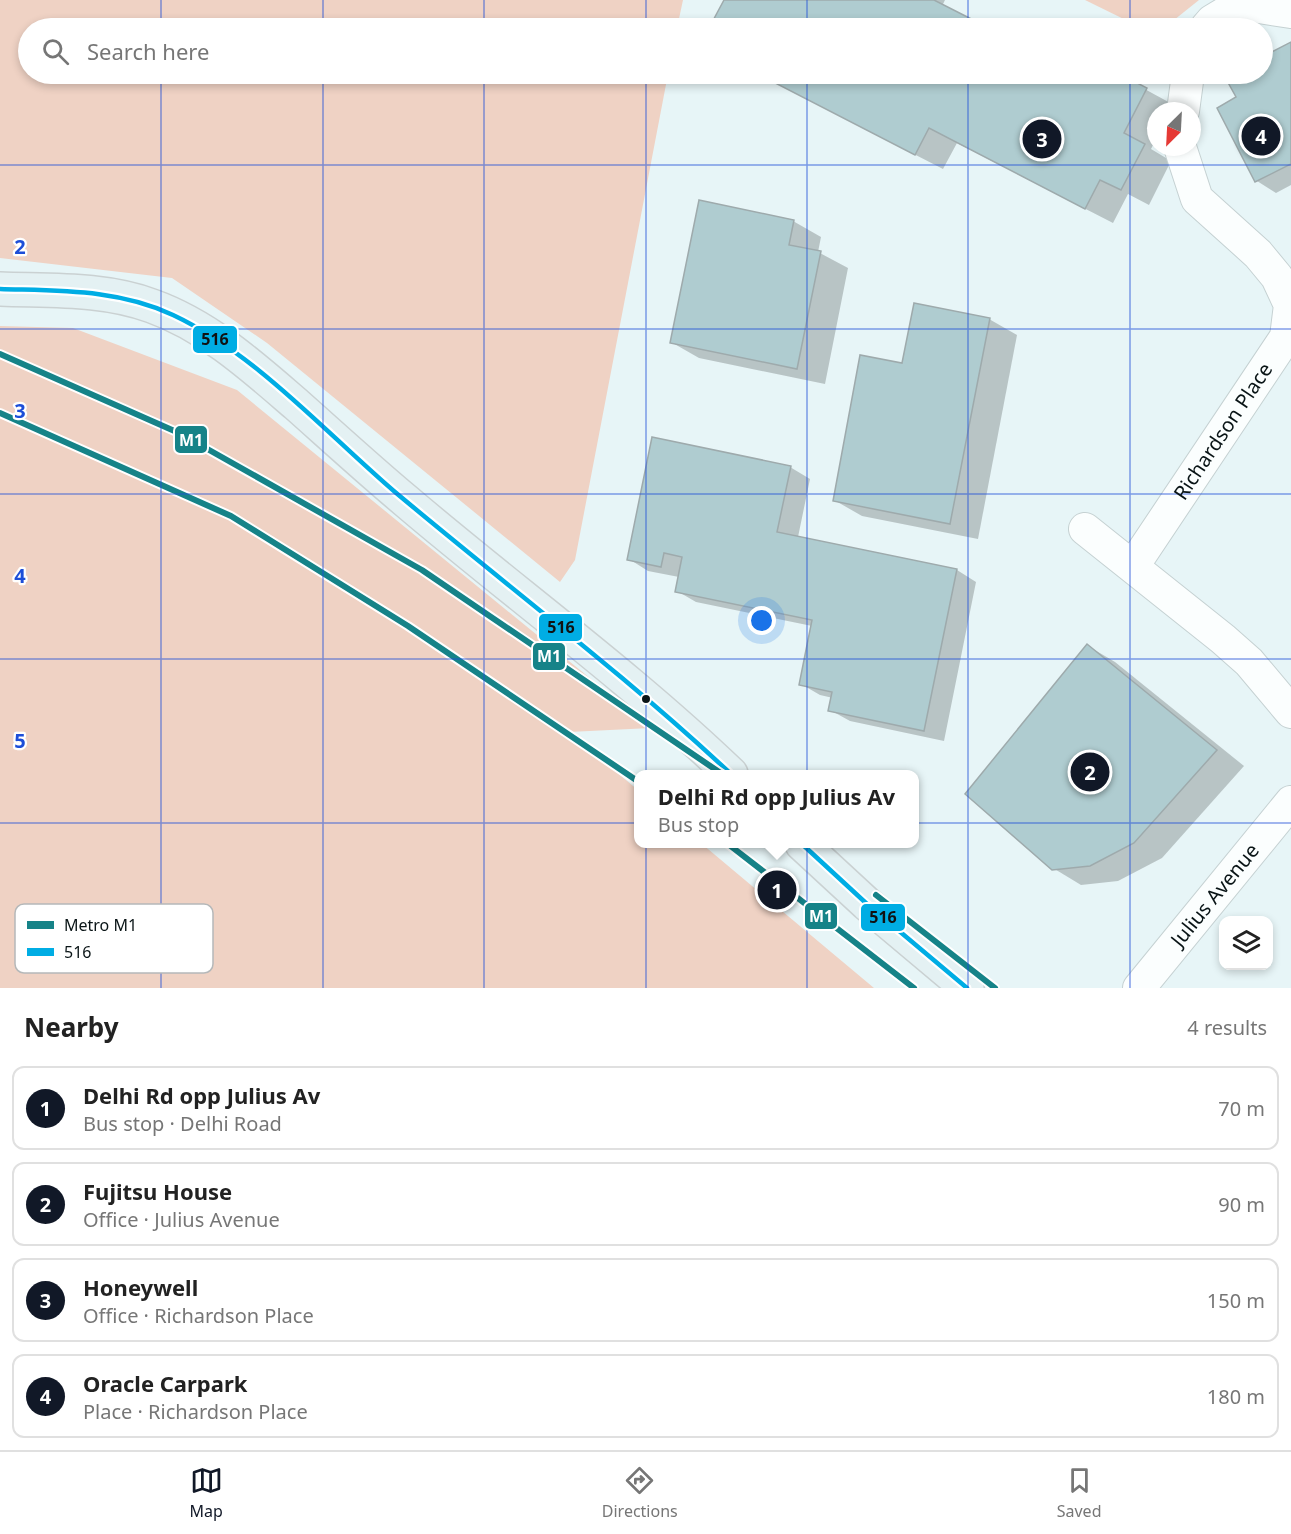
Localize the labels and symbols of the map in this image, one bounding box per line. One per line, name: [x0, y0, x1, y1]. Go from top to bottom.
north arrow: [1147, 102, 1201, 156]
pin: 4: [1242, 114, 1280, 158]
pin: 3: [1022, 116, 1062, 162]
text: 2: [14, 233, 26, 260]
line badge: 516: [192, 325, 238, 354]
text: 516: [201, 328, 229, 350]
street label: Richardson Place: [1167, 357, 1278, 505]
text: 3: [14, 397, 26, 424]
line badge: M1: [174, 425, 208, 454]
text: M1: [179, 429, 203, 451]
text: 4: [14, 562, 26, 589]
your location: [747, 606, 776, 635]
line badge: 516: [538, 613, 583, 642]
text: 516: [547, 616, 575, 638]
line badge: M1: [532, 642, 566, 671]
text: M1: [537, 645, 561, 667]
unlabelled marker: [640, 693, 652, 705]
text: 5: [14, 727, 26, 754]
pin: 2: [1070, 750, 1110, 794]
street label: Julius Avenue: [1163, 838, 1265, 953]
pin: 1: [758, 868, 796, 912]
line badge: M1: [804, 902, 838, 930]
line badge: 516: [860, 903, 906, 932]
legend: [15, 904, 213, 973]
text: M1: [809, 905, 833, 927]
text: 516: [869, 906, 897, 928]
text: Metro M1: [64, 914, 137, 936]
text: 516: [64, 941, 91, 963]

